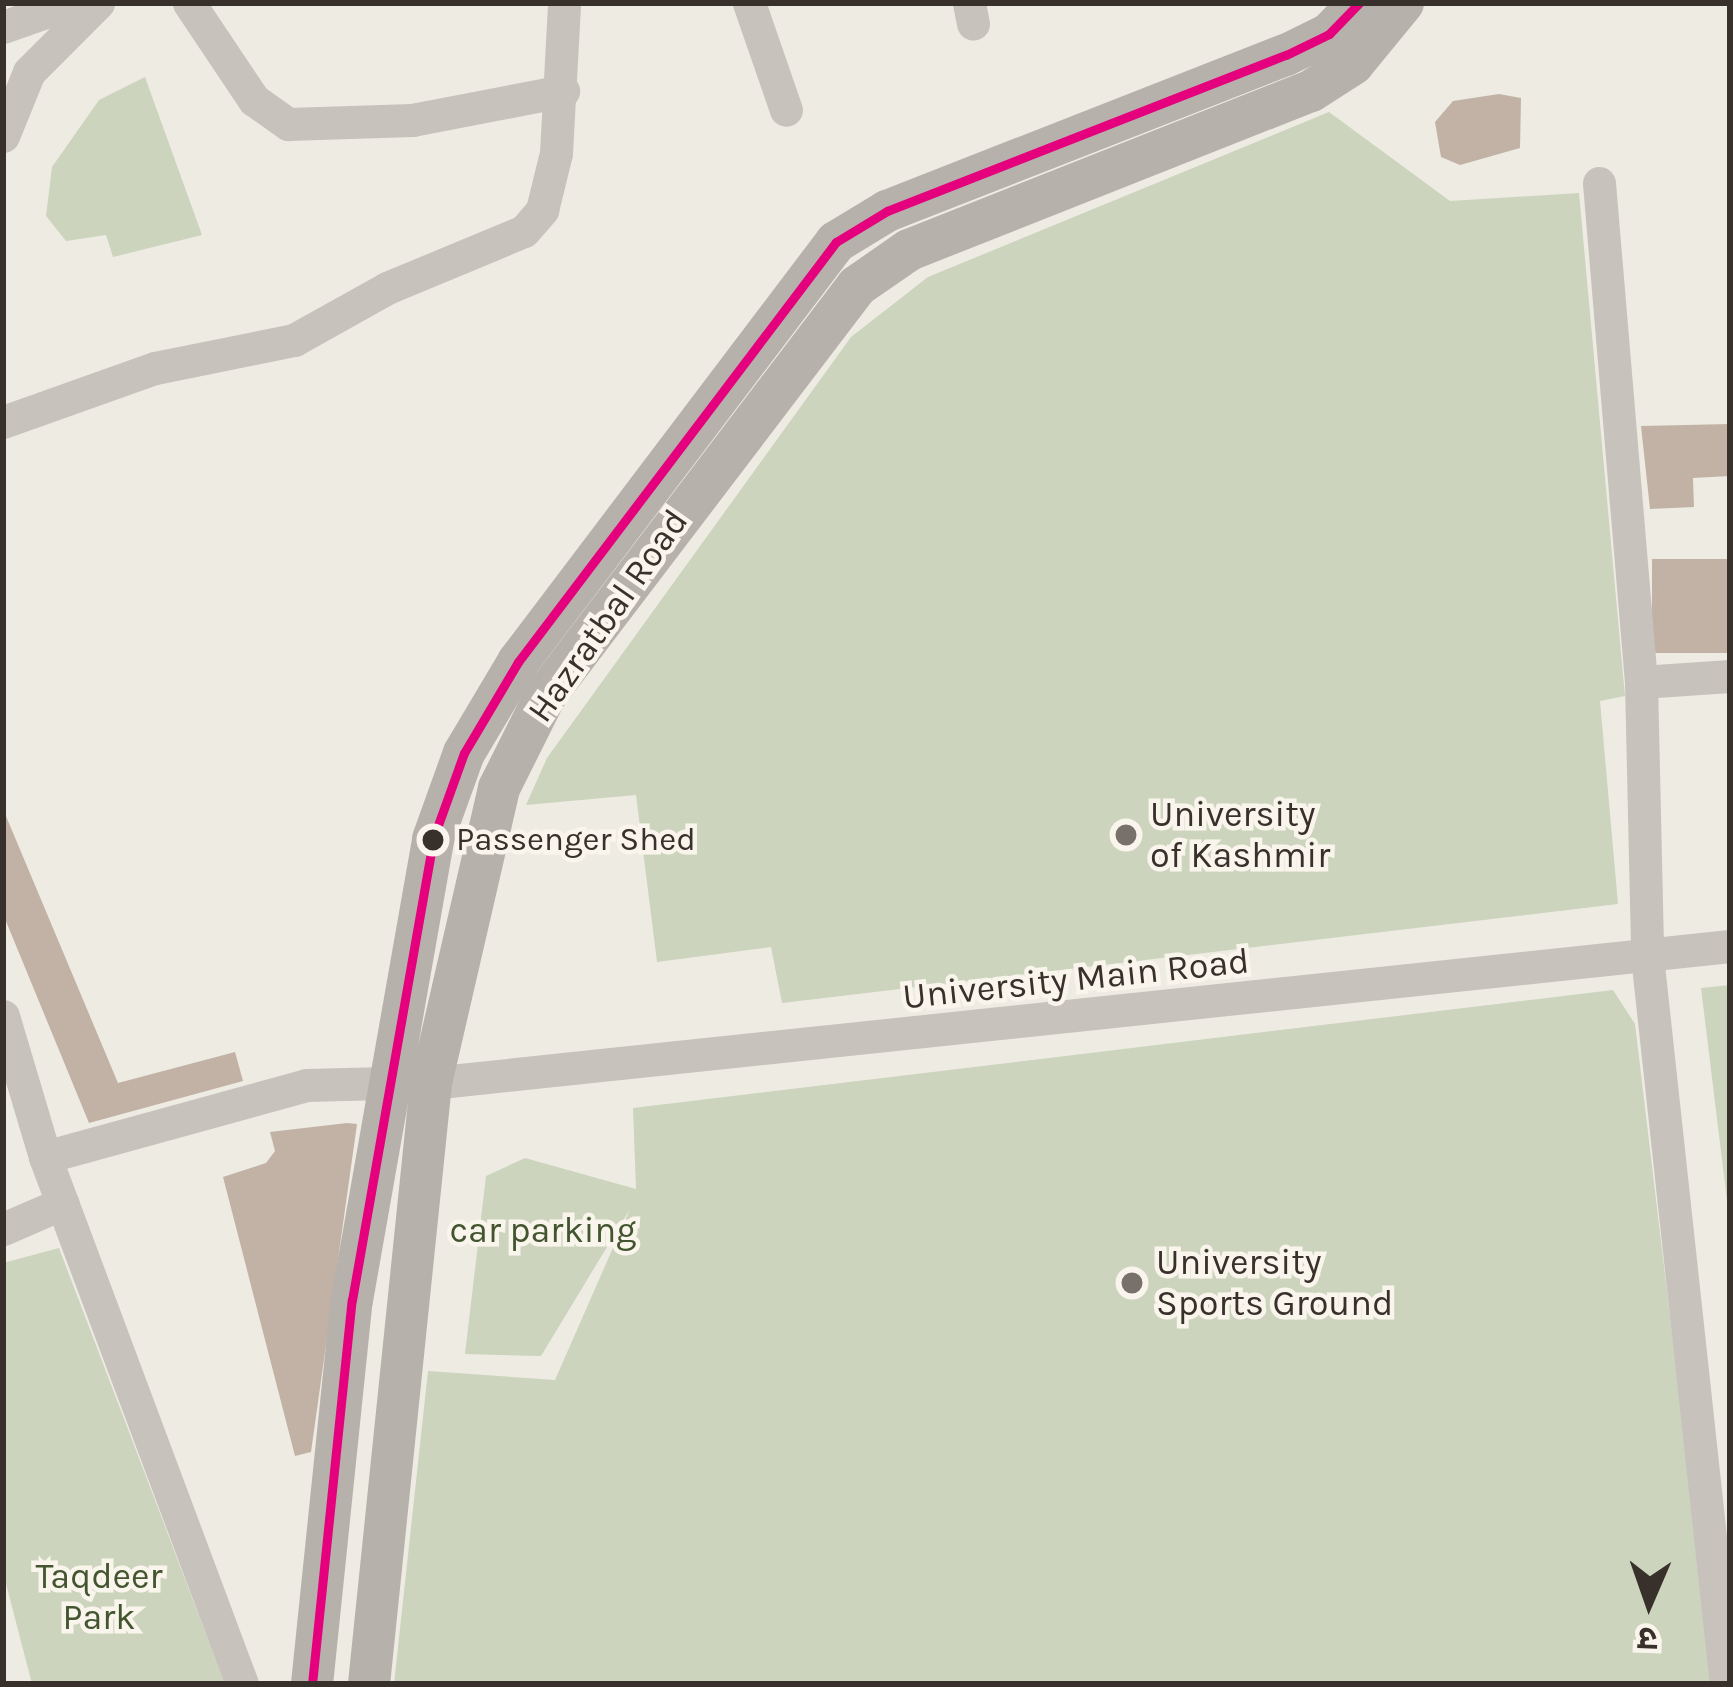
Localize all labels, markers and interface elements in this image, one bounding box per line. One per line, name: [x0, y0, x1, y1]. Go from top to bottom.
street label: Hazratbal Road: [519, 501, 697, 731]
place label: University of Kashmir: [1150, 792, 1330, 877]
place label: Passenger Shed: [456, 820, 696, 860]
marker: University of Kashmir: [1113, 822, 1139, 848]
marker: Passenger Shed: [422, 829, 444, 851]
street label: University Main Road: [901, 939, 1251, 1019]
park label: car parking: [450, 1209, 636, 1253]
place label: University Sports Ground: [1156, 1240, 1393, 1325]
marker: University Sports Ground: [1119, 1270, 1145, 1296]
north arrow: [1589, 1543, 1709, 1663]
park label: Taqdeer Park: [35, 1554, 163, 1639]
text: उ: [1637, 1620, 1658, 1658]

